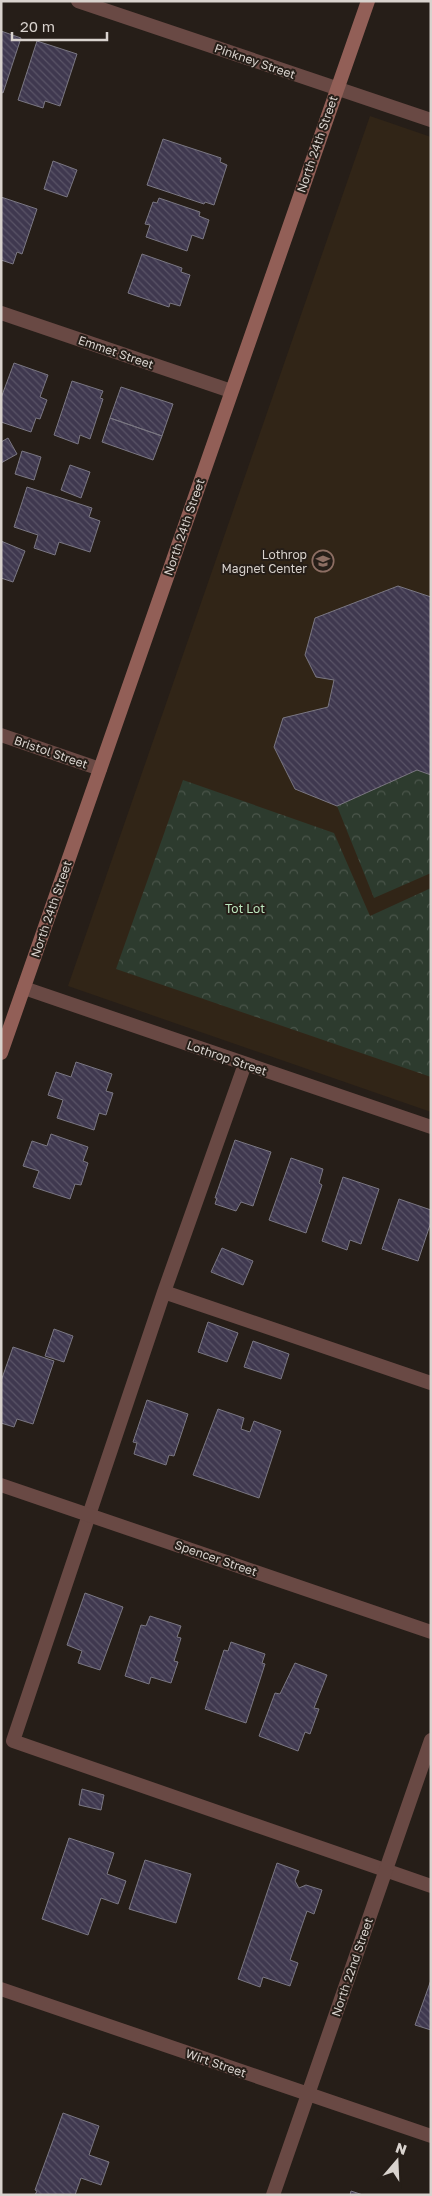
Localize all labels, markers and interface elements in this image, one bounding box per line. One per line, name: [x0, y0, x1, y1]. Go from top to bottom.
scale bar: [12, 10, 108, 42]
text: 20 m: [20, 17, 55, 35]
street label: Pinkney Street: [213, 40, 298, 82]
street label: North 24th Street: [293, 93, 341, 194]
street label: Emmet Street: [76, 332, 156, 372]
street label: North 24th Street: [160, 476, 208, 577]
place label: Lothrop Magnet Center: [222, 547, 307, 576]
school or university icon: Lothrop Magnet Center: [311, 549, 335, 573]
street label: Bristol Street: [12, 732, 90, 772]
street label: North 24th Street: [27, 858, 75, 959]
park label: Tot Lot: [225, 901, 265, 916]
street label: Lothrop Street: [185, 1037, 269, 1079]
street label: Spencer Street: [173, 1537, 259, 1579]
street label: North 22nd Street: [328, 1915, 376, 2018]
street label: Wirt Street: [184, 2046, 248, 2080]
north arrow: [372, 2136, 422, 2186]
text: N: [394, 2138, 409, 2158]

